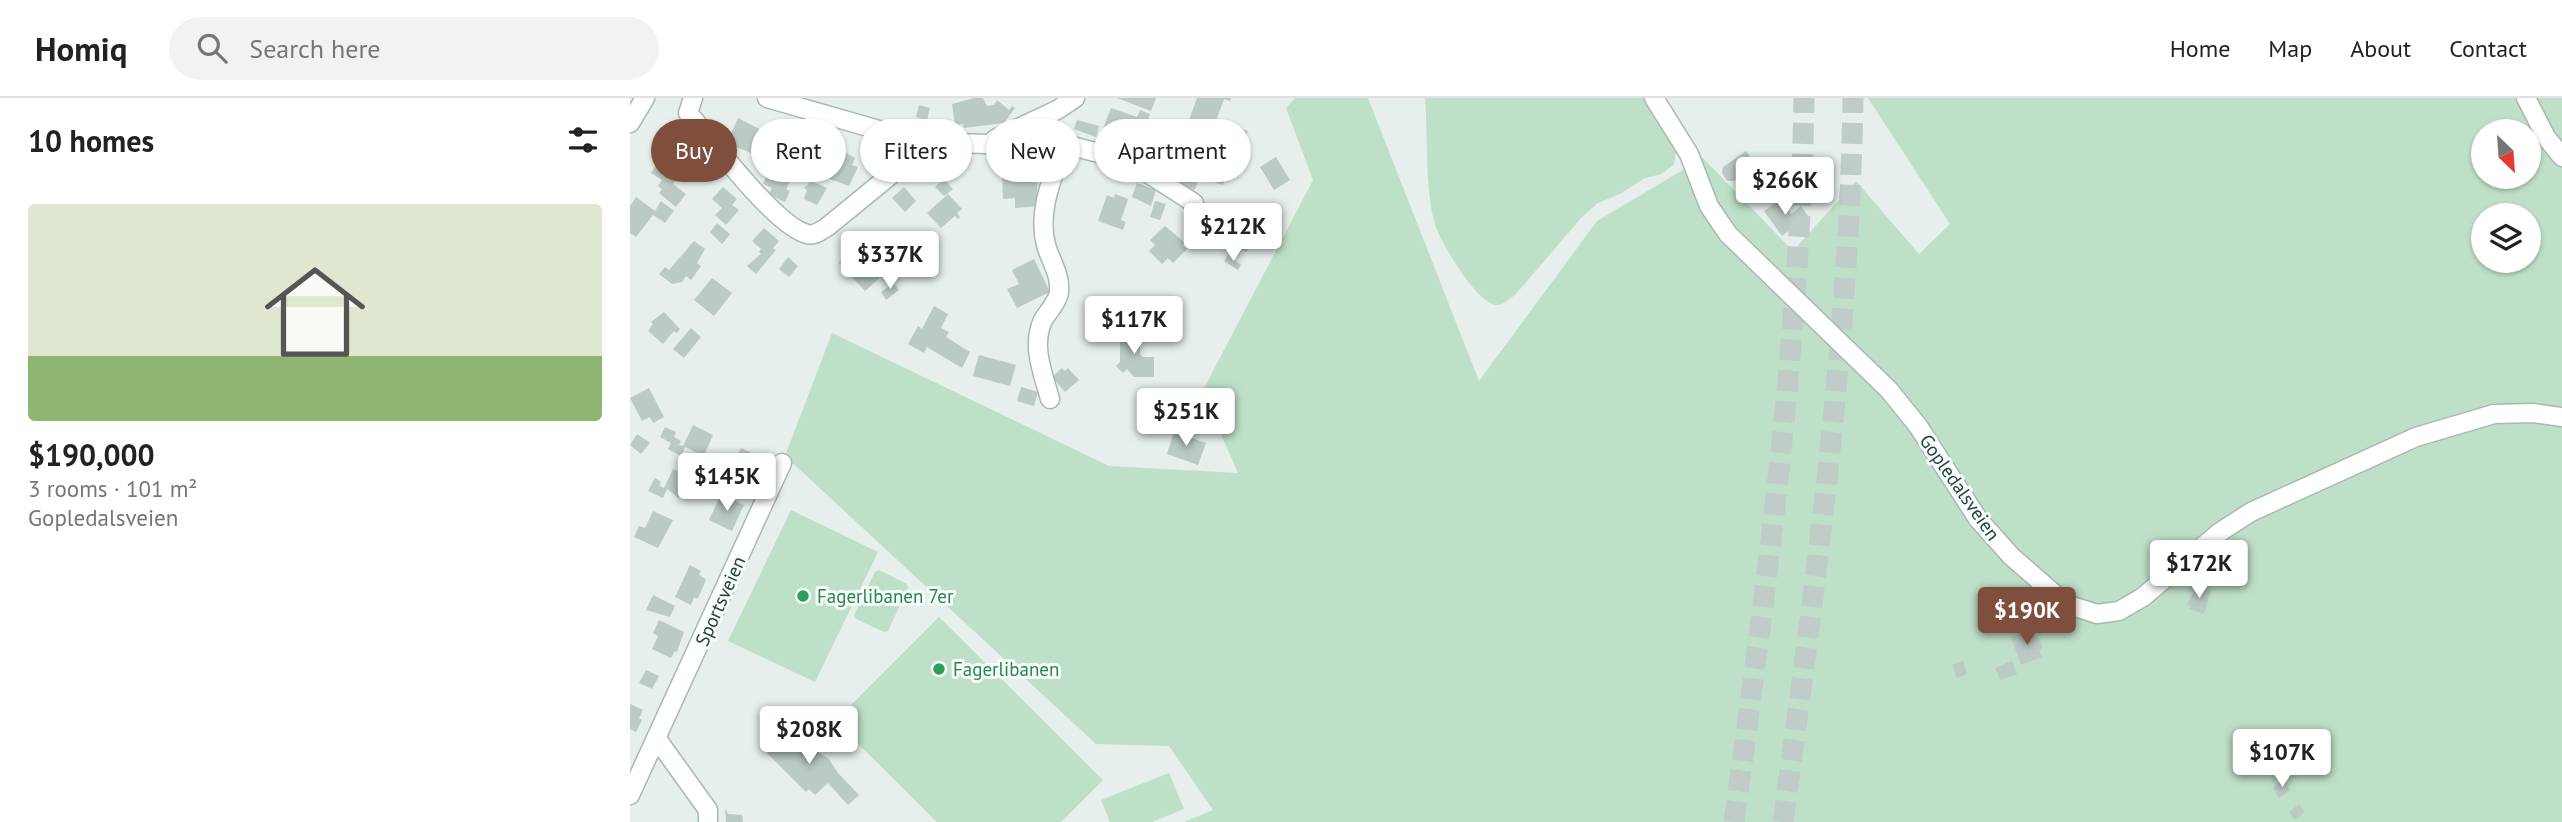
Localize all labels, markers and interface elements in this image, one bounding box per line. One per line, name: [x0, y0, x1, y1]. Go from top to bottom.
search box: [169, 17, 659, 80]
text: Homiq: [35, 27, 127, 70]
icon: search: [193, 29, 231, 67]
text: Search here: [249, 32, 380, 65]
text: Home: [2170, 33, 2230, 64]
text: Map: [2268, 33, 2312, 64]
text: About: [2350, 33, 2411, 64]
text: Contact: [2449, 33, 2527, 64]
chip: Buy: [651, 119, 737, 182]
chip: Rent: [751, 119, 846, 182]
chip: Filters: [860, 119, 972, 182]
chip: New: [986, 119, 1080, 182]
chip: Apartment: [1094, 119, 1251, 182]
north arrow: [2471, 119, 2541, 189]
map controls: [2471, 119, 2541, 273]
text: 10 homes: [28, 121, 154, 160]
icon: filters: [564, 121, 602, 159]
pin: $266K: [1736, 158, 1834, 217]
text: $266K: [1752, 165, 1818, 194]
button: layers: [2471, 203, 2541, 273]
pin: $212K: [1184, 204, 1282, 263]
text: $212K: [1200, 211, 1266, 240]
pin: $337K: [841, 232, 939, 291]
text: $337K: [857, 239, 923, 268]
icon: home: [252, 249, 378, 375]
pin: $117K: [1085, 296, 1183, 356]
text: $117K: [1101, 304, 1167, 333]
pin: $251K: [1137, 388, 1235, 448]
text: $251K: [1153, 396, 1219, 425]
street label: Gopledalsveien: [1915, 429, 2005, 545]
text: $190,000: [28, 435, 155, 474]
pin: $145K: [678, 454, 776, 513]
text: $145K: [694, 461, 760, 490]
text: 3 rooms · 101 m²: [28, 474, 197, 503]
text: Gopledalsveien: [28, 503, 178, 532]
pin: $172K: [2150, 540, 2248, 600]
text: $172K: [2166, 548, 2232, 577]
street label: Sportsveien: [690, 552, 750, 650]
place label: Fagerlibanen 7er: [817, 584, 954, 608]
marker: Fagerlibanen 7er: [795, 588, 811, 604]
pin: $190K: [1978, 588, 2076, 647]
text: $190K: [1994, 595, 2060, 624]
place label: Fagerlibanen: [953, 657, 1059, 681]
marker: Fagerlibanen: [931, 661, 947, 677]
pin: $208K: [760, 706, 858, 766]
text: $208K: [776, 714, 842, 743]
pin: $107K: [2233, 730, 2331, 789]
text: $107K: [2249, 737, 2315, 766]

